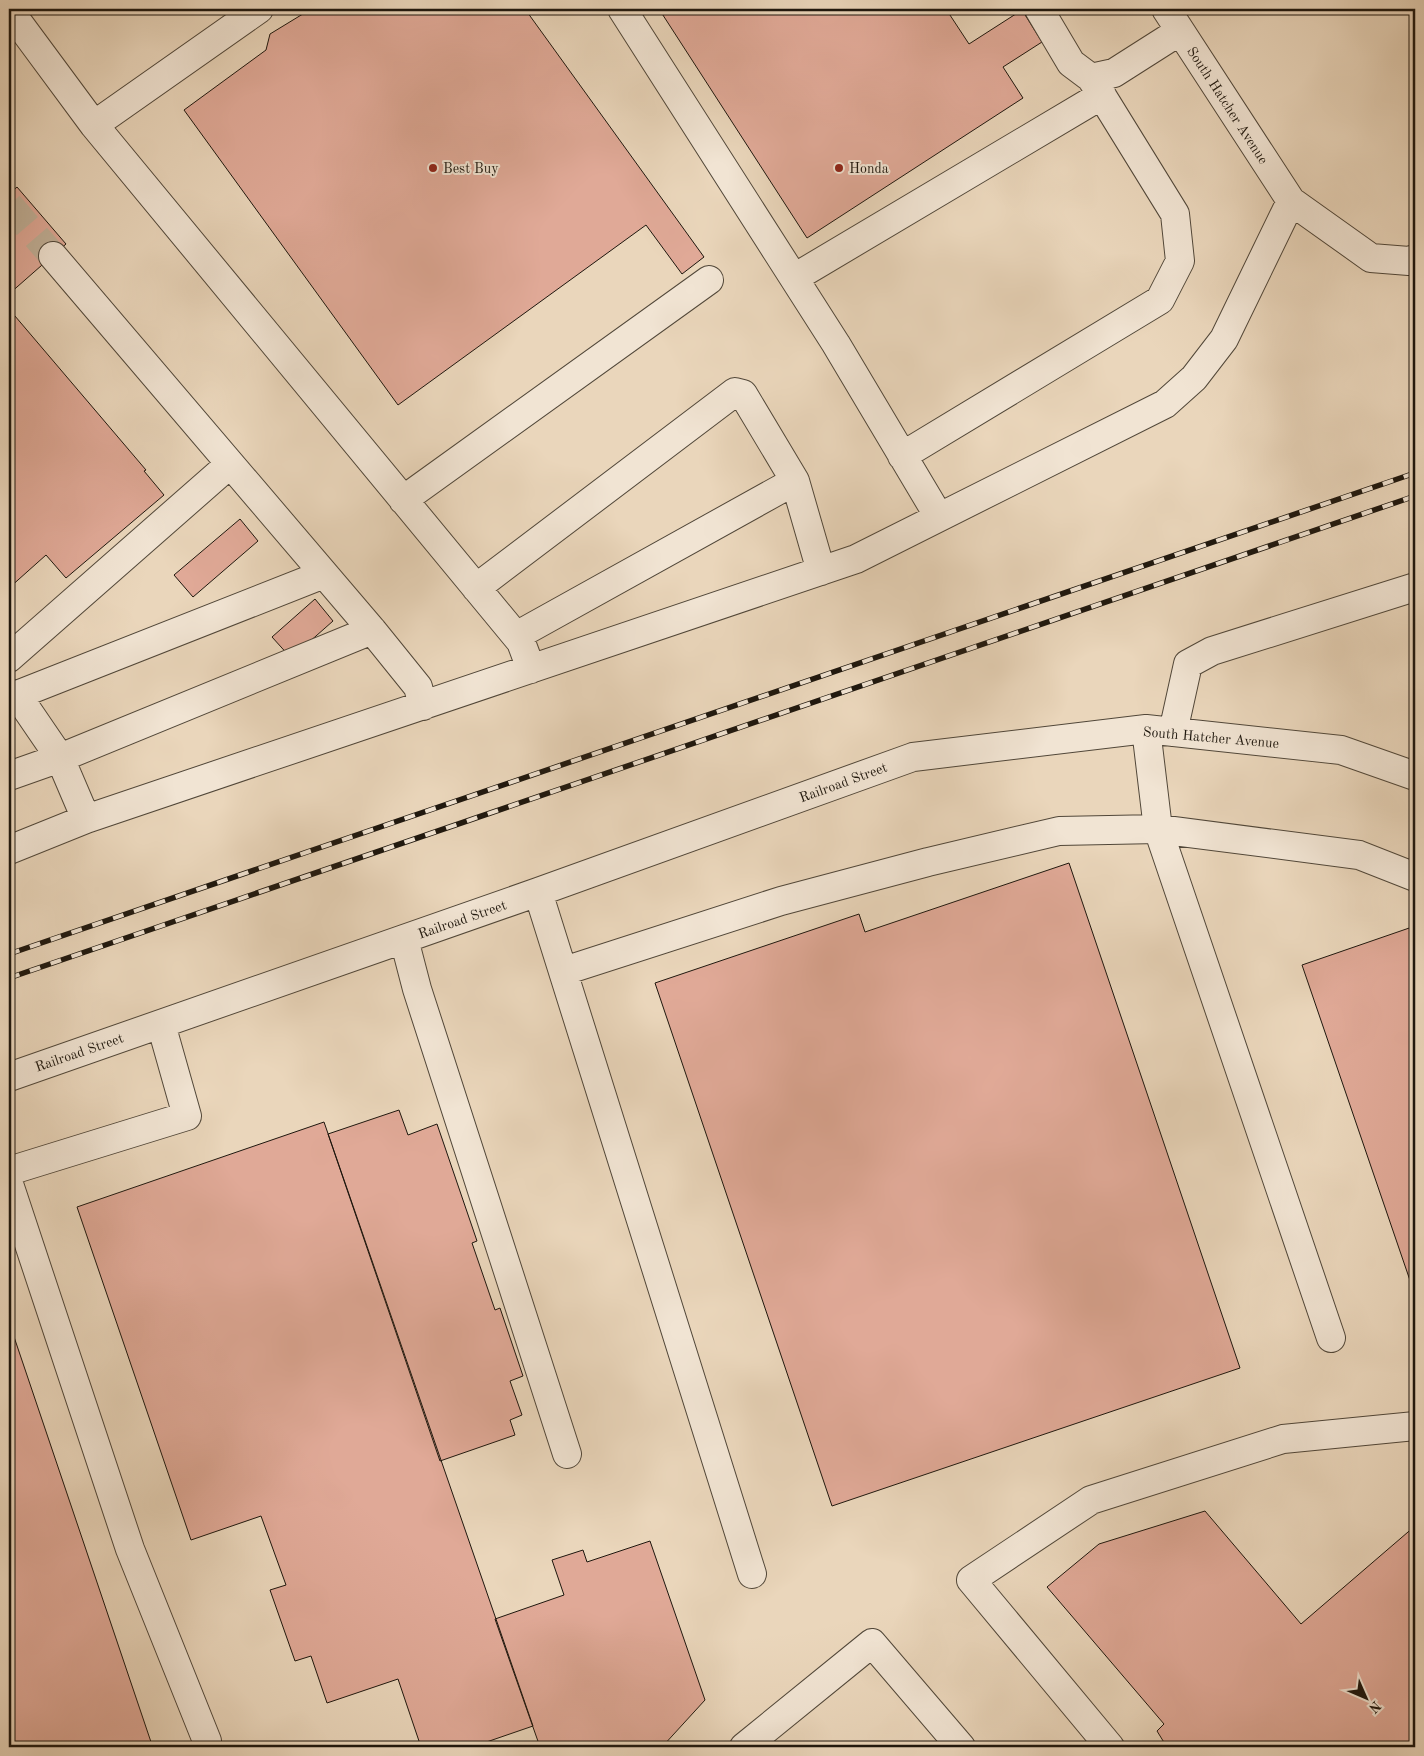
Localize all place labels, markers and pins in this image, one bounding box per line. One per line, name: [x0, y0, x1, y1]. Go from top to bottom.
marker: Best Buy: [427, 162, 439, 174]
place label: Best Buy: [443, 162, 499, 176]
marker: Honda: [833, 162, 845, 174]
place label: Honda: [849, 162, 889, 176]

